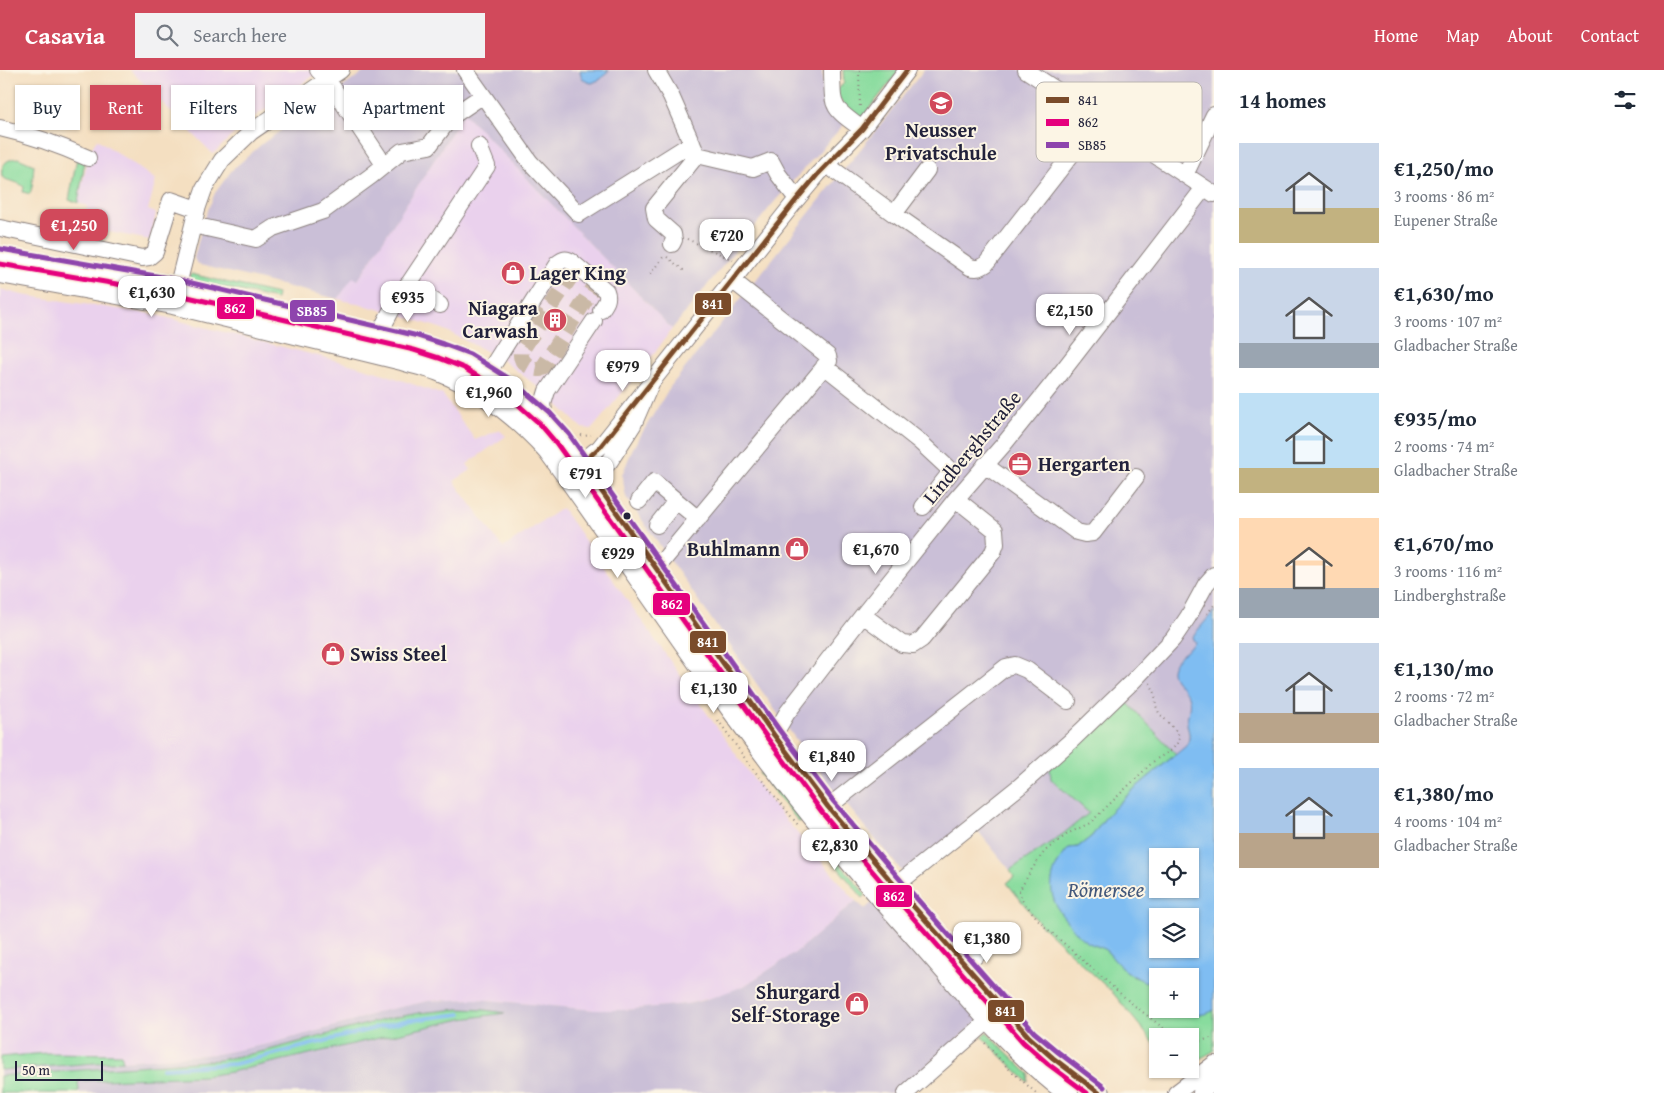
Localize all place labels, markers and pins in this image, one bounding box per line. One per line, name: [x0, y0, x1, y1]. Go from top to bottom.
school or university icon: Neusser Privatschule: [928, 90, 954, 116]
place label: Neusser Privatschule: [885, 115, 997, 167]
pin: €1,250: [33, 208, 115, 251]
pin: €720: [697, 218, 757, 261]
place label: Lager King: [530, 258, 626, 287]
shop icon: Lager King: [500, 260, 526, 286]
pin: €1,630: [111, 276, 193, 318]
pin: €935: [378, 280, 438, 323]
place label: Niagara Carwash: [462, 293, 539, 345]
pin: €2,150: [1029, 294, 1111, 336]
building icon: Niagara Carwash: [542, 307, 568, 333]
pin: €979: [593, 350, 653, 392]
pin: €1,960: [448, 376, 530, 418]
place label: Hergarten: [1038, 449, 1130, 478]
office icon: Hergarten: [1007, 451, 1033, 477]
pin: €791: [556, 456, 616, 499]
unlabelled marker: [622, 511, 632, 521]
pin: €1,670: [835, 532, 917, 575]
place label: Buhlmann: [687, 534, 780, 563]
pin: €929: [588, 536, 648, 579]
shop icon: Buhlmann: [784, 536, 810, 562]
place label: Swiss Steel: [350, 639, 447, 668]
shop icon: Swiss Steel: [320, 641, 346, 667]
pin: €1,130: [673, 672, 755, 714]
pin: €1,840: [791, 740, 873, 782]
pin: €2,830: [794, 828, 876, 871]
pin: €1,380: [946, 922, 1028, 964]
place label: Shurgard Self-Storage: [731, 977, 841, 1029]
shop icon: Shurgard Self-Storage: [844, 991, 870, 1017]

